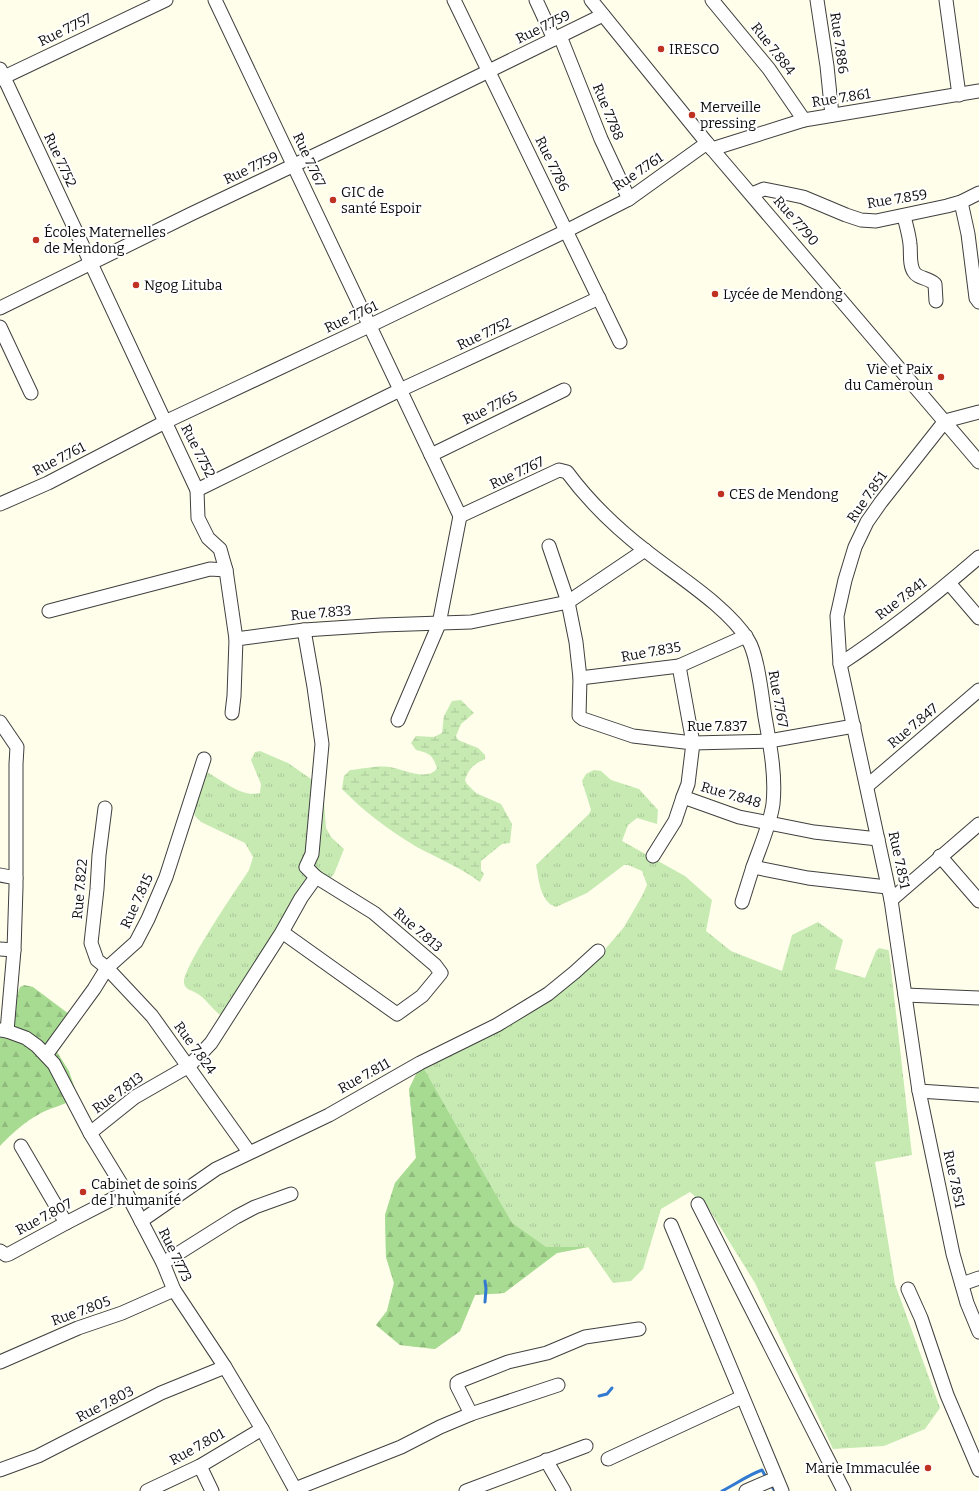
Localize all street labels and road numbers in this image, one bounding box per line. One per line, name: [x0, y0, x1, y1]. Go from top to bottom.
street label: Rue 7.759: [513, 7, 573, 47]
street label: Rue 7.757: [36, 10, 94, 50]
street label: Rue 7.886: [826, 11, 852, 75]
street label: Rue 7.884: [747, 19, 799, 79]
street label: Rue 7.788: [589, 81, 627, 143]
street label: Rue 7.861: [810, 85, 872, 111]
street label: Rue 7.752: [40, 130, 80, 190]
street label: Rue 7.767: [289, 130, 329, 190]
street label: Rue 7.786: [531, 133, 573, 195]
street label: Rue 7.759: [221, 148, 281, 188]
street label: Rue 7.761: [610, 149, 667, 195]
street label: Rue 7.859: [866, 186, 928, 212]
street label: Rue 7.790: [770, 193, 822, 249]
street label: Rue 7.761: [322, 297, 381, 337]
street label: Rue 7.752: [454, 314, 514, 354]
street label: Rue 7.765: [460, 388, 520, 428]
street label: Rue 7.752: [177, 421, 219, 481]
street label: Rue 7.761: [30, 438, 88, 479]
street label: Rue 7.767: [487, 453, 547, 493]
street label: Rue 7.851: [843, 468, 891, 526]
street label: Rue 7.841: [872, 574, 930, 624]
street label: Rue 7.833: [290, 602, 352, 624]
street label: Rue 7.835: [620, 638, 682, 666]
street label: Rue 7.767: [765, 669, 791, 729]
street label: Rue 7.847: [884, 700, 942, 752]
street label: Rue 7.837: [687, 718, 747, 735]
street label: Rue 7.848: [699, 778, 763, 812]
street label: Rue 7.851: [885, 830, 913, 891]
street label: Rue 7.822: [69, 858, 91, 920]
street label: Rue 7.815: [117, 871, 157, 931]
street label: Rue 7.813: [390, 904, 446, 956]
street label: Rue 7.824: [170, 1018, 220, 1078]
street label: Rue 7.811: [335, 1055, 393, 1097]
street label: Rue 7.813: [89, 1069, 147, 1117]
street label: Rue 7.851: [940, 1149, 968, 1210]
street label: Rue 7.807: [13, 1195, 75, 1239]
street label: Rue 7.773: [155, 1225, 195, 1285]
street label: Rue 7.805: [49, 1292, 113, 1330]
street label: Rue 7.803: [73, 1382, 137, 1426]
street label: Rue 7.801: [167, 1425, 228, 1469]

